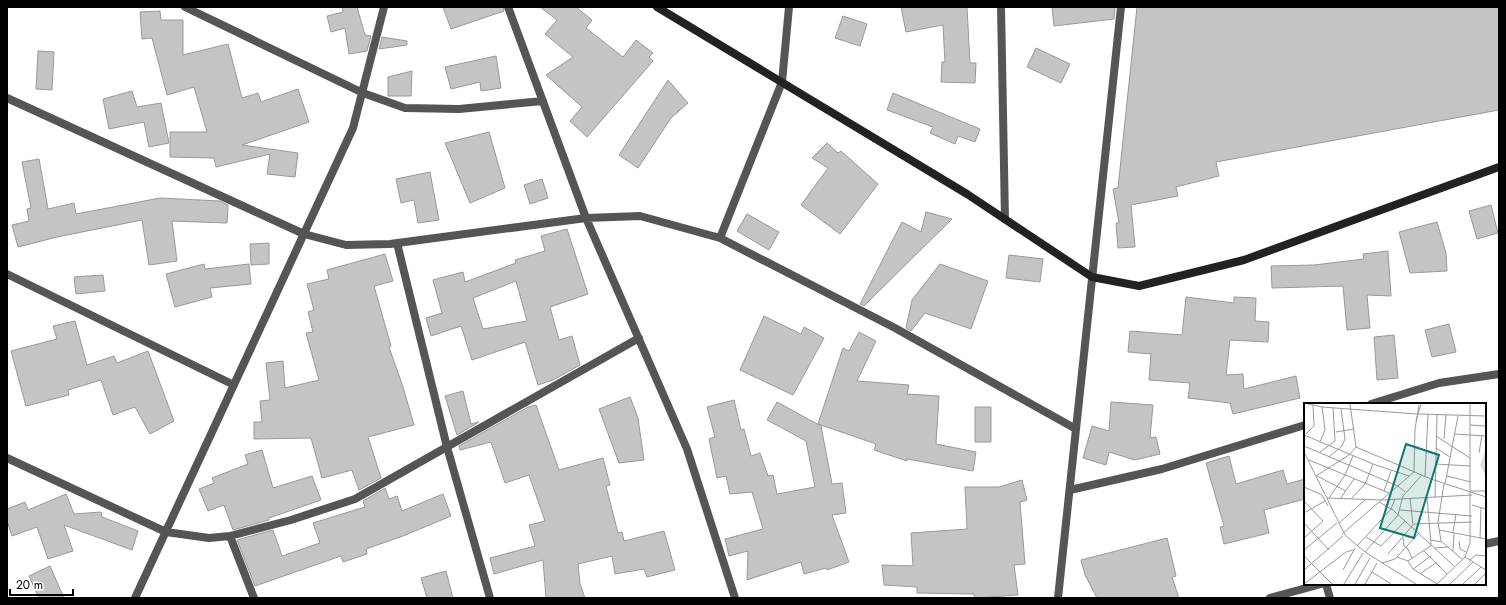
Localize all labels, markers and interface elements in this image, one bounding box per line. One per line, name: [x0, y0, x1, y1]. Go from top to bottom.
inset map: [1304, 403, 1486, 585]
scale bar: [10, 571, 73, 597]
text: 20 m: [16, 576, 43, 594]

